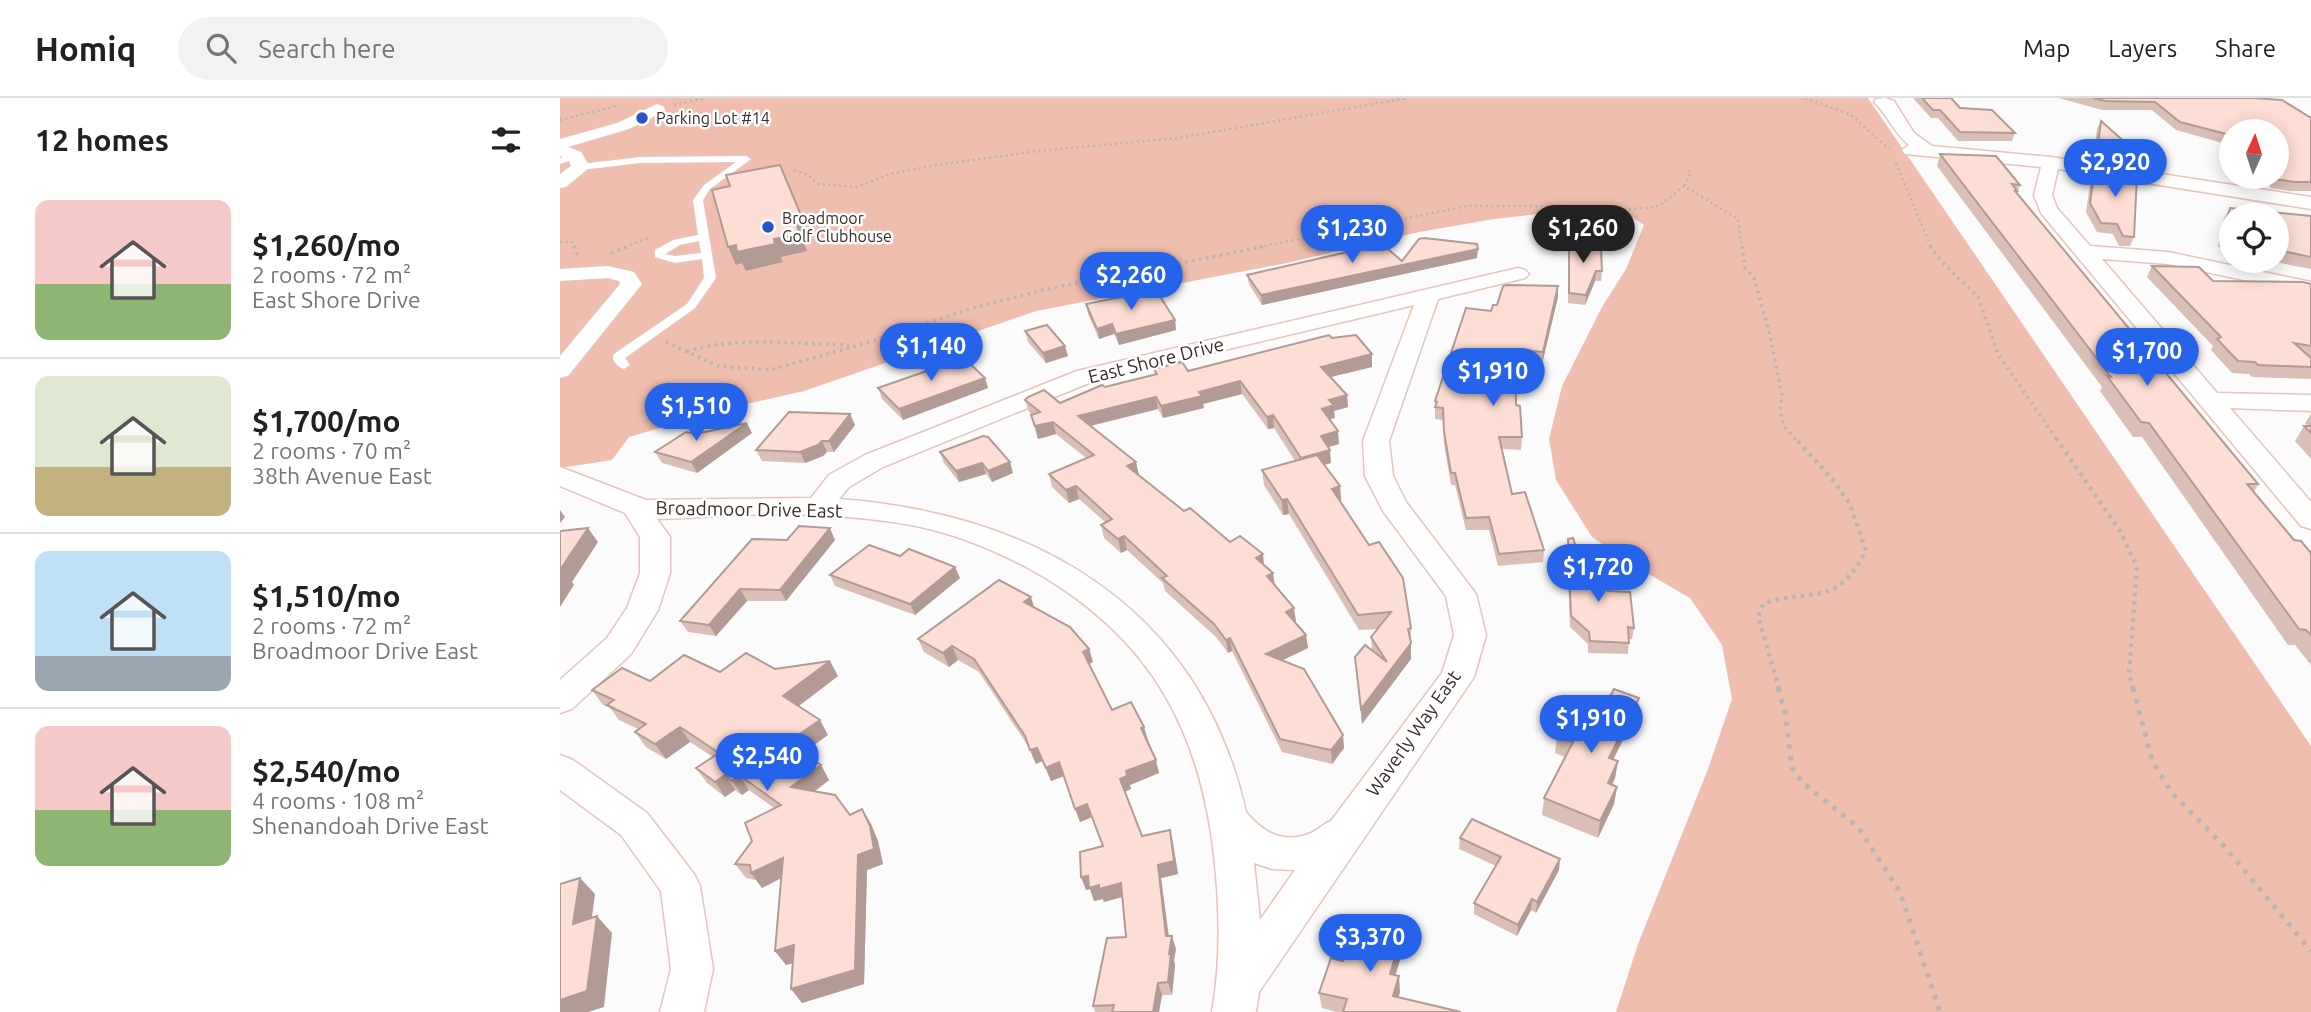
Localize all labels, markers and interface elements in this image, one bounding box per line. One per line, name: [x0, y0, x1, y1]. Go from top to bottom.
search box: [178, 17, 668, 80]
icon: search: [202, 29, 240, 67]
text: Homiq: [35, 30, 136, 67]
text: Search here: [258, 34, 396, 63]
text: Map: [2023, 35, 2070, 62]
text: Layers: [2108, 35, 2177, 62]
text: Share: [2215, 35, 2276, 62]
place label: Parking Lot #14: [656, 109, 770, 127]
marker: Parking Lot #14: [634, 110, 650, 126]
north arrow: [2219, 119, 2289, 189]
map controls: [2219, 119, 2289, 273]
icon: filters: [487, 121, 525, 159]
text: 12 homes: [35, 123, 169, 157]
pin: $2,920: [2058, 140, 2172, 199]
text: $2,920: [2080, 149, 2150, 174]
button: locate: [2219, 203, 2289, 273]
pin: $1,230: [1295, 206, 1409, 265]
pin: $1,260: [1526, 206, 1640, 265]
place label: Broadmoor Golf Clubhouse: [782, 209, 892, 245]
text: $1,230: [1317, 215, 1387, 240]
text: $1,260: [1548, 215, 1618, 240]
marker: Broadmoor Golf Clubhouse: [760, 219, 776, 235]
icon: home: [91, 228, 175, 312]
text: $1,260/mo: [252, 228, 401, 262]
pin: $2,260: [1074, 252, 1188, 312]
text: 2 rooms · 72 m²: [252, 262, 411, 287]
text: $2,260: [1096, 262, 1166, 287]
text: East Shore Drive: [252, 287, 421, 312]
pin: $1,140: [874, 324, 988, 383]
pin: $1,700: [2090, 328, 2204, 388]
street label: East Shore Drive: [1086, 332, 1226, 388]
text: $1,140: [896, 333, 966, 358]
text: $1,700: [2112, 338, 2182, 363]
pin: $1,910: [1436, 348, 1550, 408]
text: $1,910: [1458, 358, 1528, 383]
pin: $1,510: [639, 384, 753, 443]
text: $1,510: [661, 393, 731, 418]
icon: home: [91, 404, 175, 488]
text: $1,700/mo: [252, 404, 401, 438]
text: 2 rooms · 70 m²: [252, 438, 411, 463]
text: 38th Avenue East: [252, 463, 432, 488]
street label: Broadmoor Drive East: [655, 496, 843, 522]
pin: $1,720: [1541, 545, 1655, 604]
text: $1,720: [1563, 554, 1633, 579]
icon: home: [91, 579, 175, 663]
text: $1,510/mo: [252, 579, 401, 613]
text: 2 rooms · 72 m²: [252, 613, 411, 638]
text: Broadmoor Drive East: [252, 638, 478, 663]
street label: Waverly Way East: [1361, 665, 1465, 800]
pin: $1,910: [1534, 696, 1648, 755]
text: $1,910: [1556, 705, 1626, 730]
pin: $2,540: [710, 734, 824, 793]
text: $2,540: [732, 743, 802, 768]
icon: home: [91, 754, 175, 838]
text: $2,540/mo: [252, 754, 401, 788]
text: 4 rooms · 108 m²: [252, 788, 424, 813]
text: Shenandoah Drive East: [252, 813, 488, 838]
pin: $3,370: [1313, 914, 1427, 974]
text: $3,370: [1335, 924, 1405, 949]

